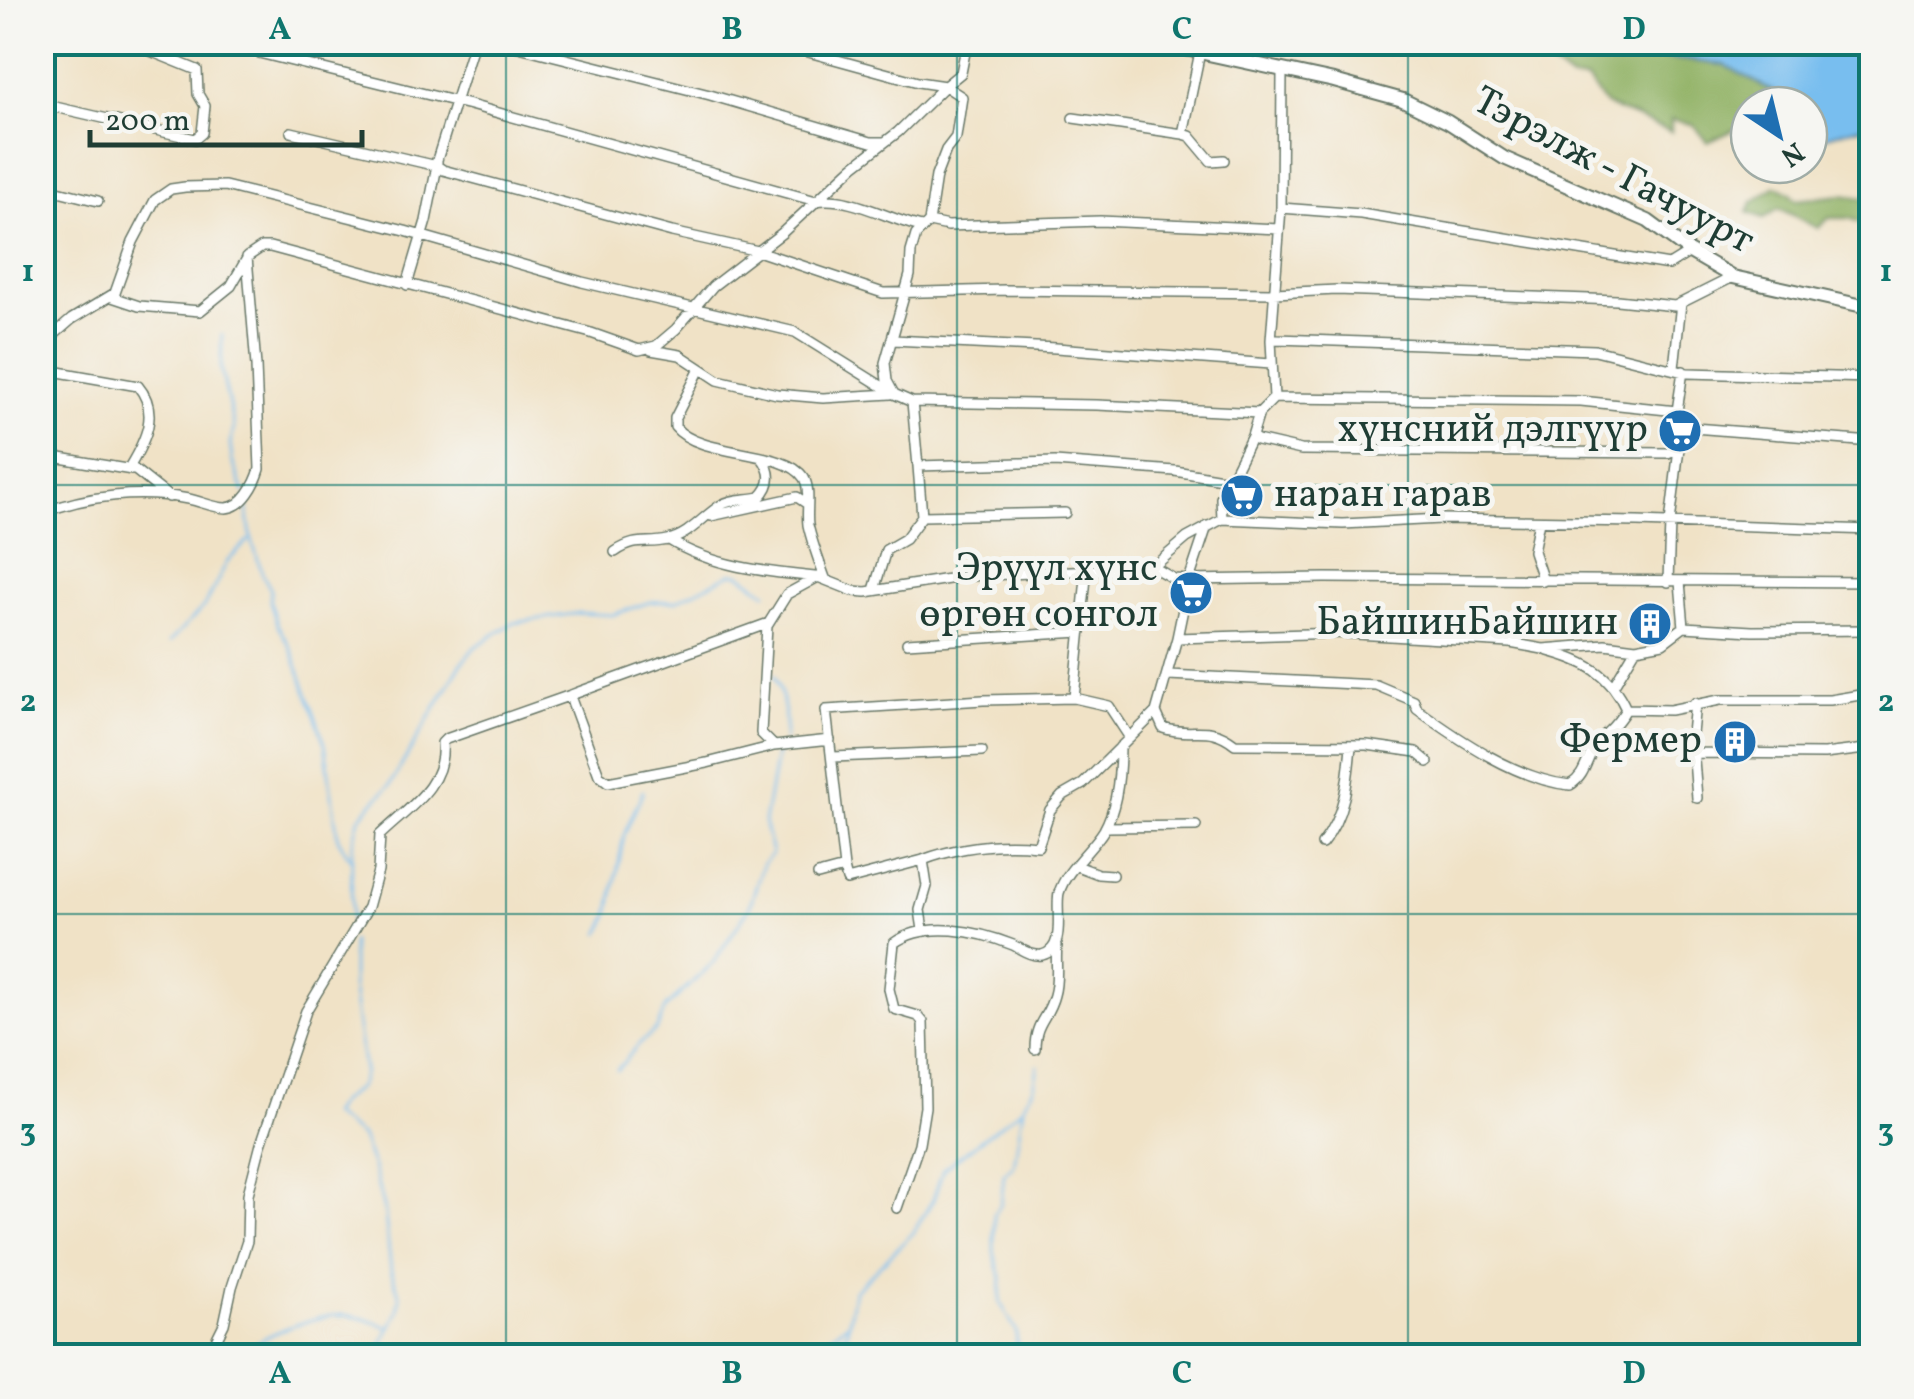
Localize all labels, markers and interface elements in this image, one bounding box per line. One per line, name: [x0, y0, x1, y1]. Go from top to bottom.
text: A: [269, 9, 292, 53]
text: B: [721, 9, 743, 53]
text: C: [1172, 9, 1192, 53]
text: D: [1622, 9, 1646, 53]
street label: Тэрэлж - Гачуурт: [1463, 74, 1763, 270]
scale bar: [90, 85, 362, 147]
north arrow: [1729, 85, 1829, 185]
text: 200 m: [105, 101, 190, 143]
text: N: [1772, 132, 1811, 175]
text: 1: [22, 251, 34, 295]
text: 1: [1880, 251, 1892, 295]
place label: хүнсний дэлгүүр: [1337, 403, 1648, 459]
supermarket icon: хүнсний дэлгүүр: [1657, 408, 1703, 454]
place label: наран гарав: [1274, 468, 1492, 524]
supermarket icon: наран гарав: [1219, 473, 1265, 519]
place label: Эрүүл хүнс өргөн сонгол: [919, 542, 1158, 644]
supermarket icon: Эрүүл хүнс өргөн сонгол: [1168, 570, 1214, 616]
place label: БайшинБайшин: [1316, 596, 1618, 652]
building icon: БайшинБайшин: [1627, 601, 1673, 647]
text: 2: [20, 681, 36, 725]
text: 2: [1878, 681, 1894, 725]
place label: Фермер: [1559, 714, 1702, 770]
building icon: Фермер: [1712, 719, 1758, 765]
text: 3: [20, 1111, 36, 1155]
text: 3: [1878, 1111, 1894, 1155]
text: A: [269, 1353, 292, 1397]
text: B: [721, 1353, 743, 1397]
text: C: [1172, 1353, 1192, 1397]
text: D: [1622, 1353, 1646, 1397]

